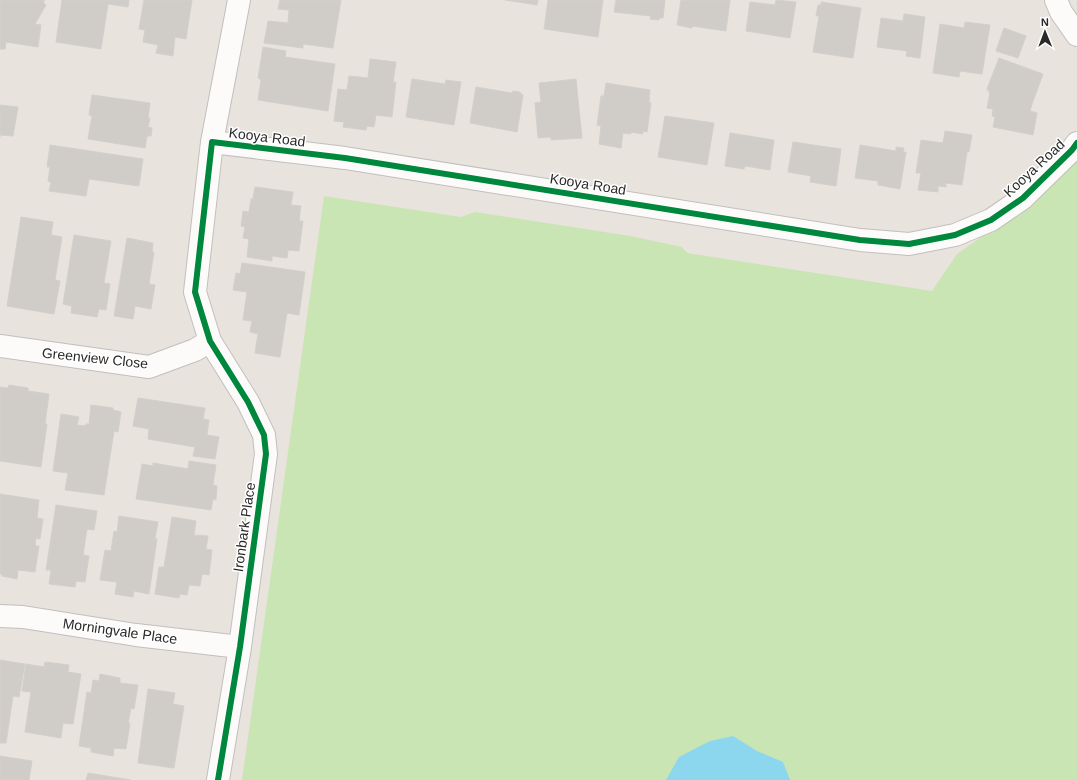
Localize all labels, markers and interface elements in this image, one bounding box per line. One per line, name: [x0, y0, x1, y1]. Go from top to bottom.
north arrow: [1025, 12, 1065, 52]
text: N: [1041, 16, 1049, 28]
street label: Kooya Road: [228, 124, 306, 150]
street label: Kooya Road: [1000, 136, 1068, 200]
street label: Kooya Road: [549, 170, 627, 198]
street label: Greenview Close: [41, 344, 149, 372]
street label: Ironbark Place: [230, 481, 258, 573]
street label: Morningvale Place: [62, 615, 178, 647]

